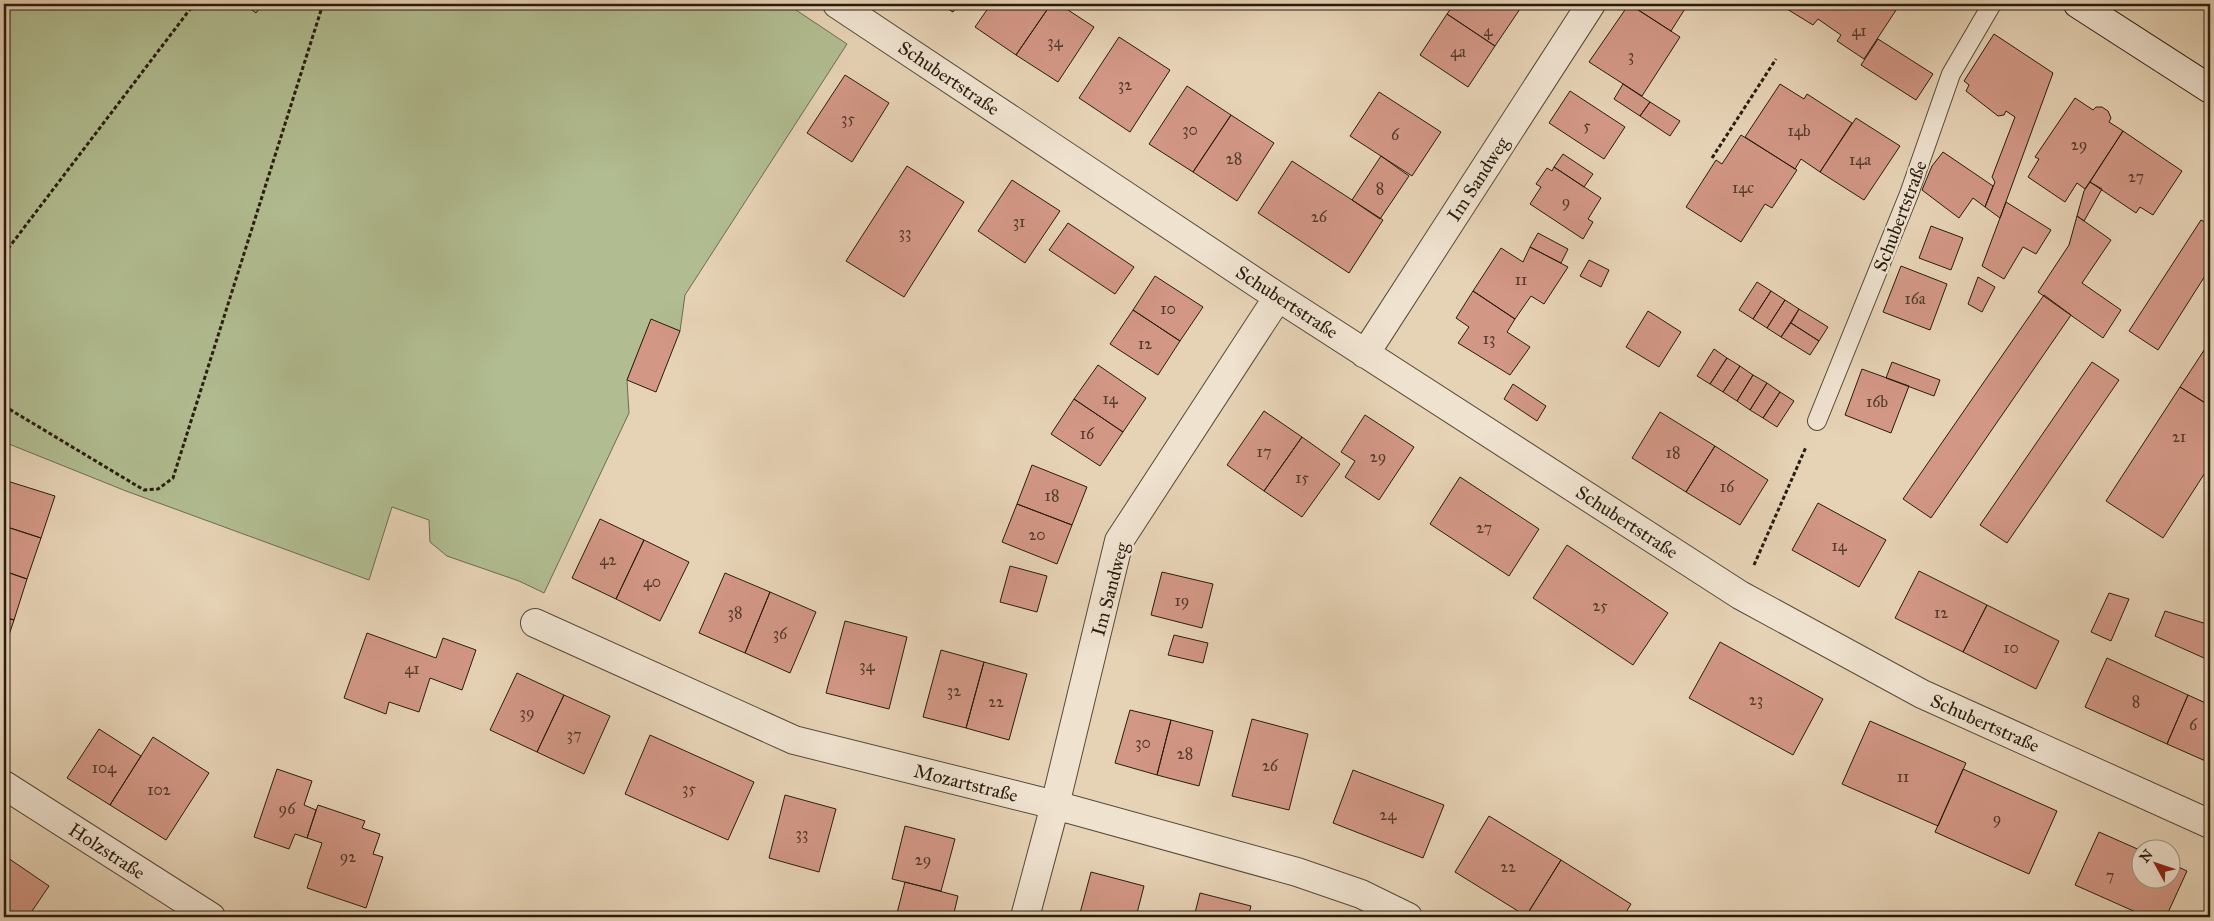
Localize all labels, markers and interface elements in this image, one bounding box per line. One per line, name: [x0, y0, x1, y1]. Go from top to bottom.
house number: 4: [1484, 21, 1494, 40]
house number: 41: [1851, 21, 1867, 40]
house number: 34: [1047, 32, 1064, 51]
street label: Schubertstraße: [894, 36, 1004, 120]
house number: 4a: [1450, 42, 1466, 61]
house number: 3: [1628, 46, 1634, 65]
house number: 32: [1118, 75, 1132, 94]
house number: 35: [841, 109, 855, 128]
house number: 5: [1583, 116, 1591, 135]
house number: 30: [1182, 120, 1198, 139]
house number: 14b: [1788, 121, 1811, 140]
house number: 6: [1391, 125, 1400, 144]
street label: Im Sandweg: [1442, 132, 1515, 226]
house number: 29: [2071, 135, 2087, 154]
house number: 28: [1226, 149, 1242, 168]
house number: 14a: [1849, 150, 1871, 169]
street label: Schubertstraße: [1868, 157, 1932, 275]
house number: 27: [2128, 167, 2144, 186]
house number: 14c: [1732, 178, 1754, 197]
house number: 8: [1376, 179, 1384, 198]
house number: 9: [1562, 192, 1570, 211]
house number: 26: [1311, 207, 1328, 226]
house number: 31: [1013, 212, 1025, 231]
house number: 33: [899, 223, 911, 242]
street label: Schubertstraße: [1232, 260, 1342, 344]
house number: 11: [1515, 270, 1527, 289]
house number: 16a: [1904, 289, 1926, 308]
house number: 10: [1160, 299, 1176, 318]
house number: 13: [1483, 329, 1495, 348]
house number: 12: [1138, 334, 1152, 353]
house number: 14: [1102, 389, 1119, 408]
house number: 16b: [1866, 392, 1888, 411]
house number: 16: [1080, 424, 1095, 443]
house number: 21: [2172, 427, 2186, 446]
house number: 17: [1257, 442, 1271, 461]
house number: 18: [1666, 443, 1680, 462]
house number: 29: [1370, 447, 1386, 466]
house number: 15: [1295, 468, 1309, 487]
house number: 16: [1720, 477, 1735, 496]
street label: Schubertstraße: [1572, 480, 1682, 564]
house number: 18: [1045, 486, 1059, 505]
house number: 27: [1476, 518, 1492, 537]
house number: 20: [1028, 525, 1046, 544]
house number: 14: [1831, 536, 1848, 555]
street label: Im Sandweg: [1086, 540, 1135, 639]
house number: 42: [600, 550, 617, 569]
house number: 40: [643, 572, 661, 591]
house number: 19: [1175, 591, 1189, 610]
house number: 25: [1592, 596, 1608, 615]
house number: 38: [728, 603, 742, 622]
house number: 12: [1934, 603, 1948, 622]
house number: 36: [773, 624, 788, 643]
house number: 10: [2003, 638, 2019, 657]
house number: 34: [859, 656, 876, 675]
house number: 41: [404, 659, 420, 678]
house number: 32: [947, 681, 961, 700]
street label: Schubertstraße: [1927, 689, 2043, 757]
house number: 23: [1749, 690, 1763, 709]
house number: 22: [988, 692, 1004, 711]
house number: 8: [2132, 692, 2140, 711]
house number: 39: [520, 703, 535, 722]
house number: 6: [2189, 715, 2198, 734]
house number: 37: [567, 725, 581, 744]
house number: 30: [1135, 733, 1151, 752]
house number: 28: [1177, 744, 1193, 763]
house number: 26: [1262, 756, 1279, 775]
house number: 104: [92, 758, 117, 777]
street label: Mozartstraße: [912, 759, 1020, 807]
house number: 11: [1897, 767, 1909, 786]
house number: 35: [682, 779, 696, 798]
house number: 102: [147, 780, 171, 799]
house number: 96: [279, 799, 296, 818]
house number: 24: [1380, 805, 1397, 824]
house number: 9: [1993, 809, 2001, 828]
street label: Holzstraße: [65, 818, 150, 884]
house number: 33: [796, 824, 808, 843]
north arrow: [2132, 838, 2182, 888]
text: N: [2136, 846, 2157, 866]
house number: 92: [340, 847, 356, 866]
house number: 29: [915, 850, 931, 869]
house number: 22: [1500, 857, 1516, 876]
house number: 7: [2106, 866, 2114, 885]

